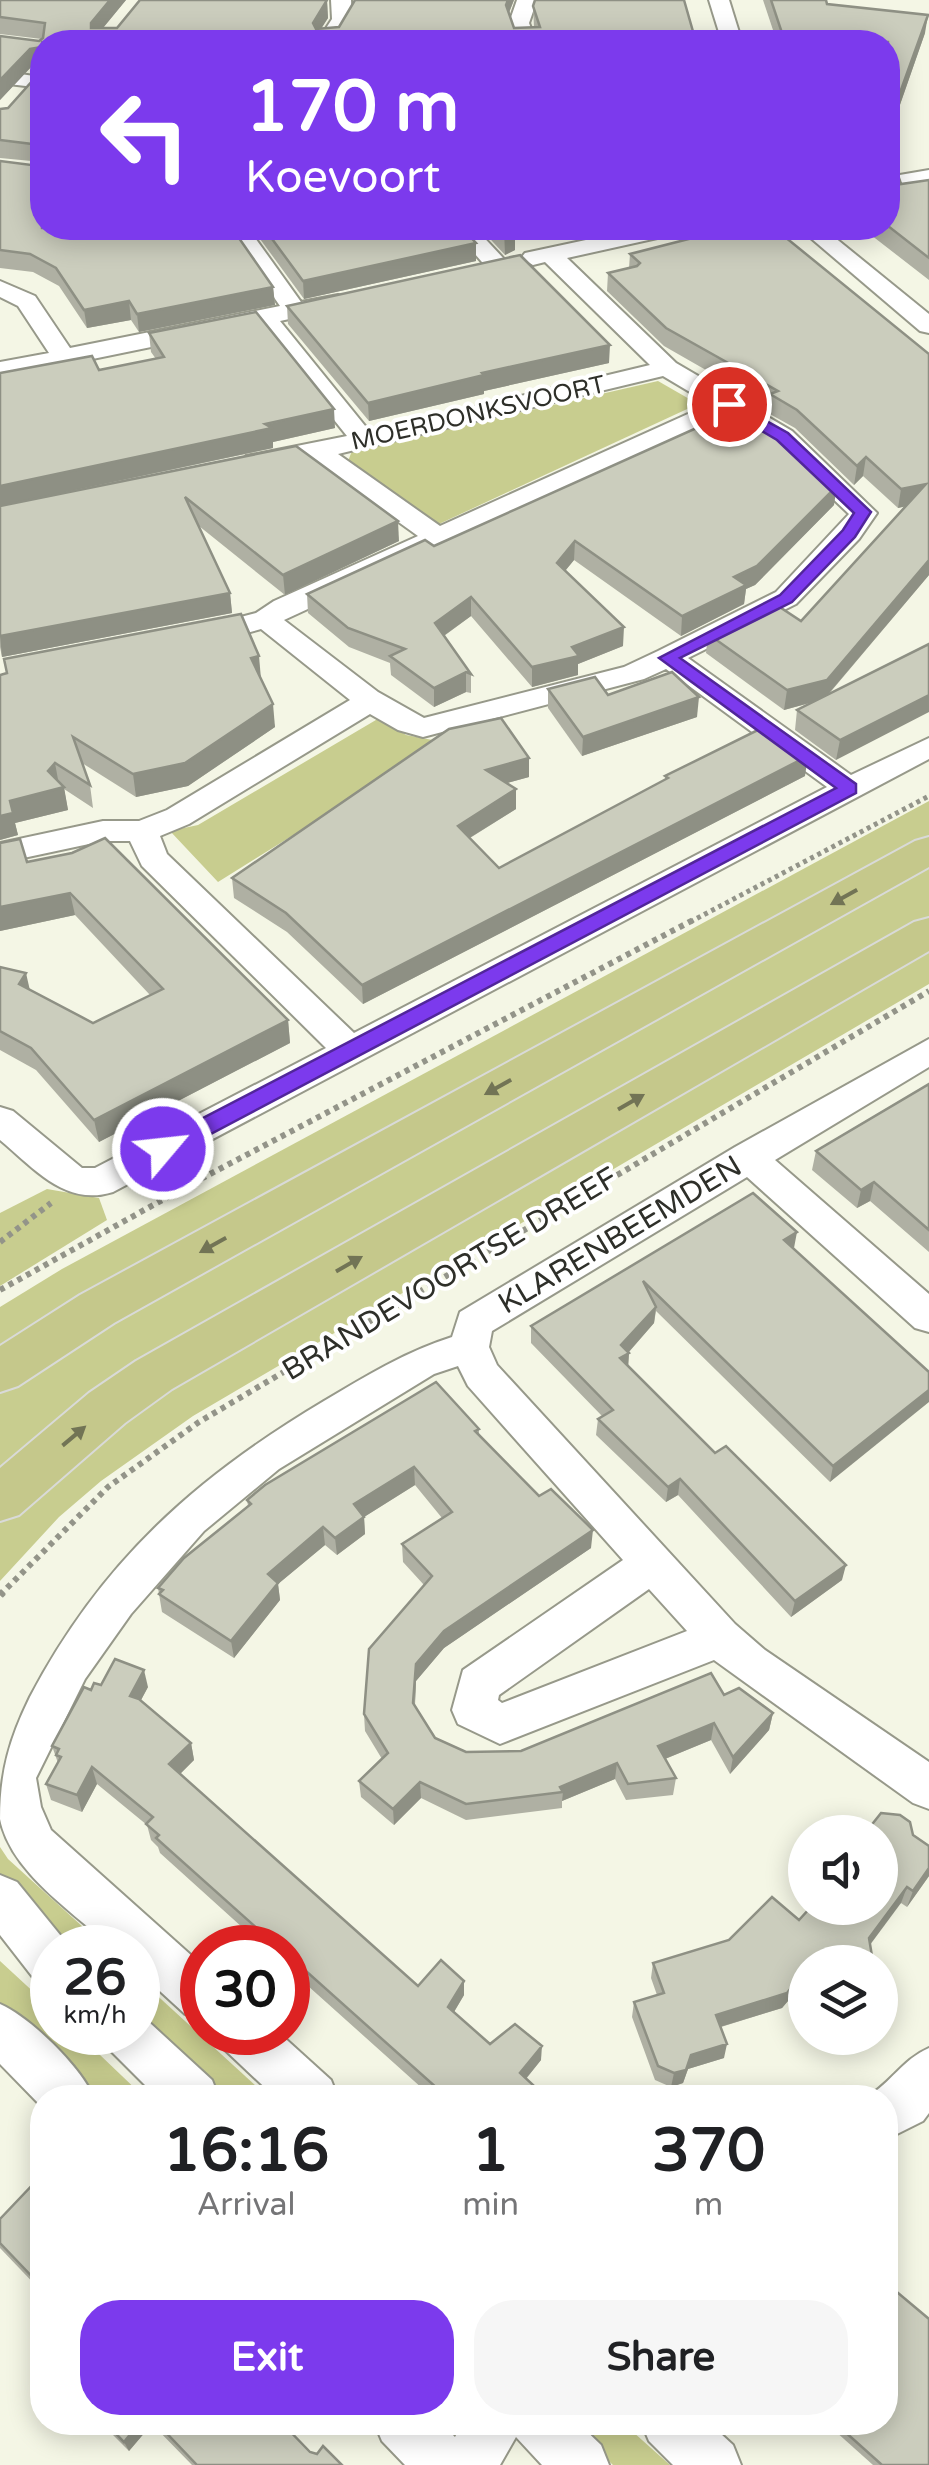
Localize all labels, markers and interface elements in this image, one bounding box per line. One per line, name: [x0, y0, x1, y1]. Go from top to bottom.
text: 170 m: [245, 66, 459, 150]
icon: left: [80, 70, 210, 200]
text: Koevoort: [245, 151, 440, 205]
pin: [687, 362, 772, 447]
street label: MOERDONKSVOORT: [348, 369, 608, 457]
icon: arrive: [702, 377, 757, 432]
one-way arrow: [829, 888, 858, 905]
one-way arrow: [483, 1079, 512, 1096]
one-way arrow: [617, 1094, 645, 1112]
position arrow: [111, 1097, 215, 1201]
street label: KLARENBEEMDEN: [492, 1148, 748, 1322]
street label: BRANDEVOORTSE DREEF: [276, 1159, 624, 1389]
one-way arrow: [199, 1236, 228, 1253]
one-way arrow: [334, 1255, 363, 1272]
one-way arrow: [61, 1426, 86, 1447]
map controls: [788, 1815, 898, 2055]
button: sound: [788, 1815, 898, 1925]
speed limit sign: 30: [180, 1925, 310, 2055]
button: layers: [788, 1945, 898, 2055]
text: 26: [64, 1948, 126, 2008]
text: km/h: [64, 2000, 126, 2030]
text: 16:16: [163, 2115, 329, 2187]
text: 1: [472, 2115, 509, 2187]
text: 370: [652, 2115, 765, 2187]
text: Arrival: [197, 2186, 296, 2224]
text: min: [462, 2186, 519, 2224]
text: m: [694, 2186, 723, 2224]
button: Exit: [80, 2300, 454, 2415]
button: Share: [474, 2300, 848, 2415]

